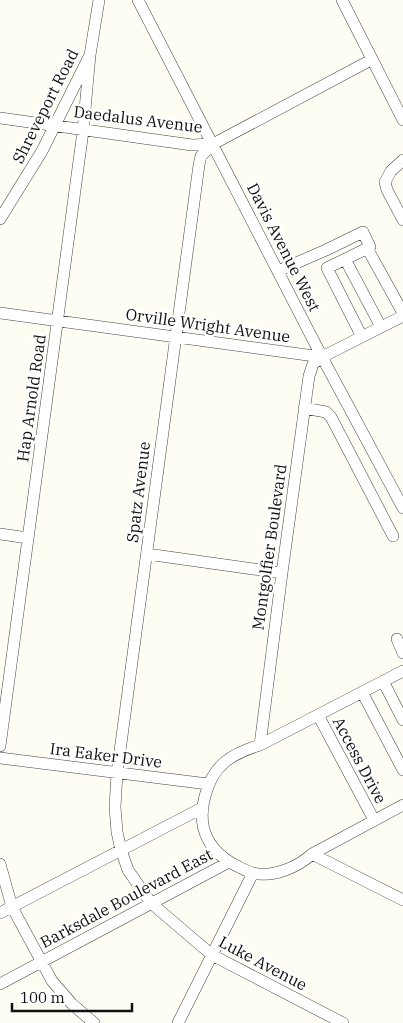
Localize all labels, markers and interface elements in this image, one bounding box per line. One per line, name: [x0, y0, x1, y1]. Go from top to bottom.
street label: Shreveport Road: [8, 45, 83, 167]
street label: Daedalus Avenue: [72, 101, 204, 137]
street label: Davis Avenue West: [243, 179, 325, 315]
street label: Orville Wright Avenue: [124, 304, 292, 346]
street label: Hap Arnold Road: [12, 333, 50, 463]
street label: Spatz Avenue: [122, 440, 154, 544]
street label: Montgolfier Boulevard: [247, 462, 291, 631]
street label: Access Drive: [329, 713, 391, 807]
street label: Ira Eaker Drive: [49, 738, 163, 772]
street label: Barksdale Boulevard East: [36, 844, 216, 952]
street label: Luke Avenue: [216, 931, 310, 995]
scale bar: [12, 980, 132, 1012]
text: 100 m: [20, 988, 65, 1007]

